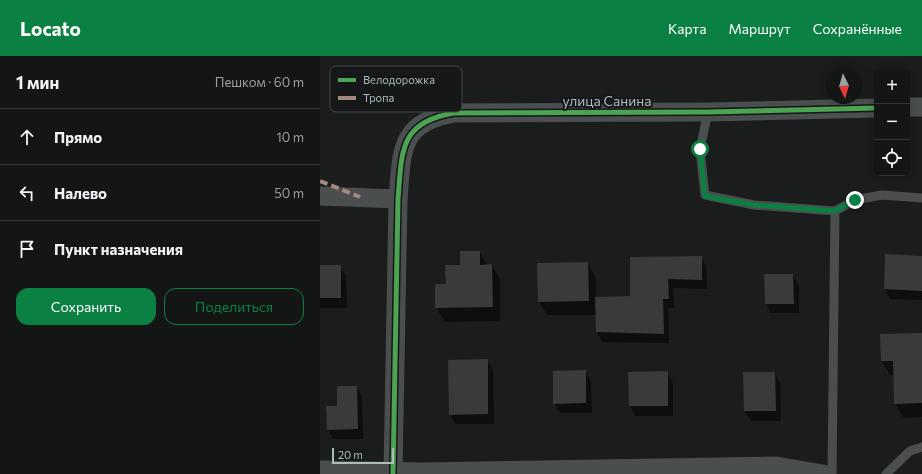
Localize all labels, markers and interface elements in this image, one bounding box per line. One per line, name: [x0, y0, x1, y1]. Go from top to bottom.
text: Locato: [20, 17, 81, 40]
text: Карта: [668, 20, 706, 37]
text: Маршрут: [728, 20, 791, 37]
text: Сохранённые: [813, 20, 902, 37]
legend: [330, 66, 462, 112]
north arrow: [826, 68, 862, 104]
map controls: [874, 68, 910, 176]
button: +: [874, 68, 910, 104]
text: 1 мин: [16, 72, 59, 93]
text: Велодорожка: [363, 73, 435, 86]
text: Пешком · 60 m: [215, 74, 304, 90]
text: Тропа: [363, 91, 394, 104]
street label: улица Санина: [562, 92, 652, 109]
button: −: [874, 104, 910, 140]
icon: ahead: [16, 126, 38, 148]
text: Прямо: [54, 128, 102, 146]
text: 10 m: [276, 129, 304, 145]
route start: [691, 140, 709, 158]
button: locate: [874, 140, 910, 176]
icon: left: [16, 182, 38, 204]
text: Налево: [54, 184, 107, 202]
text: 50 m: [274, 185, 304, 201]
route end: [846, 191, 864, 209]
icon: arrive: [16, 238, 38, 260]
text: Пункт назначения: [54, 240, 183, 258]
button: Сохранить: [16, 288, 156, 325]
button: Поделиться: [164, 288, 304, 325]
scale bar: [332, 446, 394, 465]
text: 20 m: [338, 448, 363, 461]

